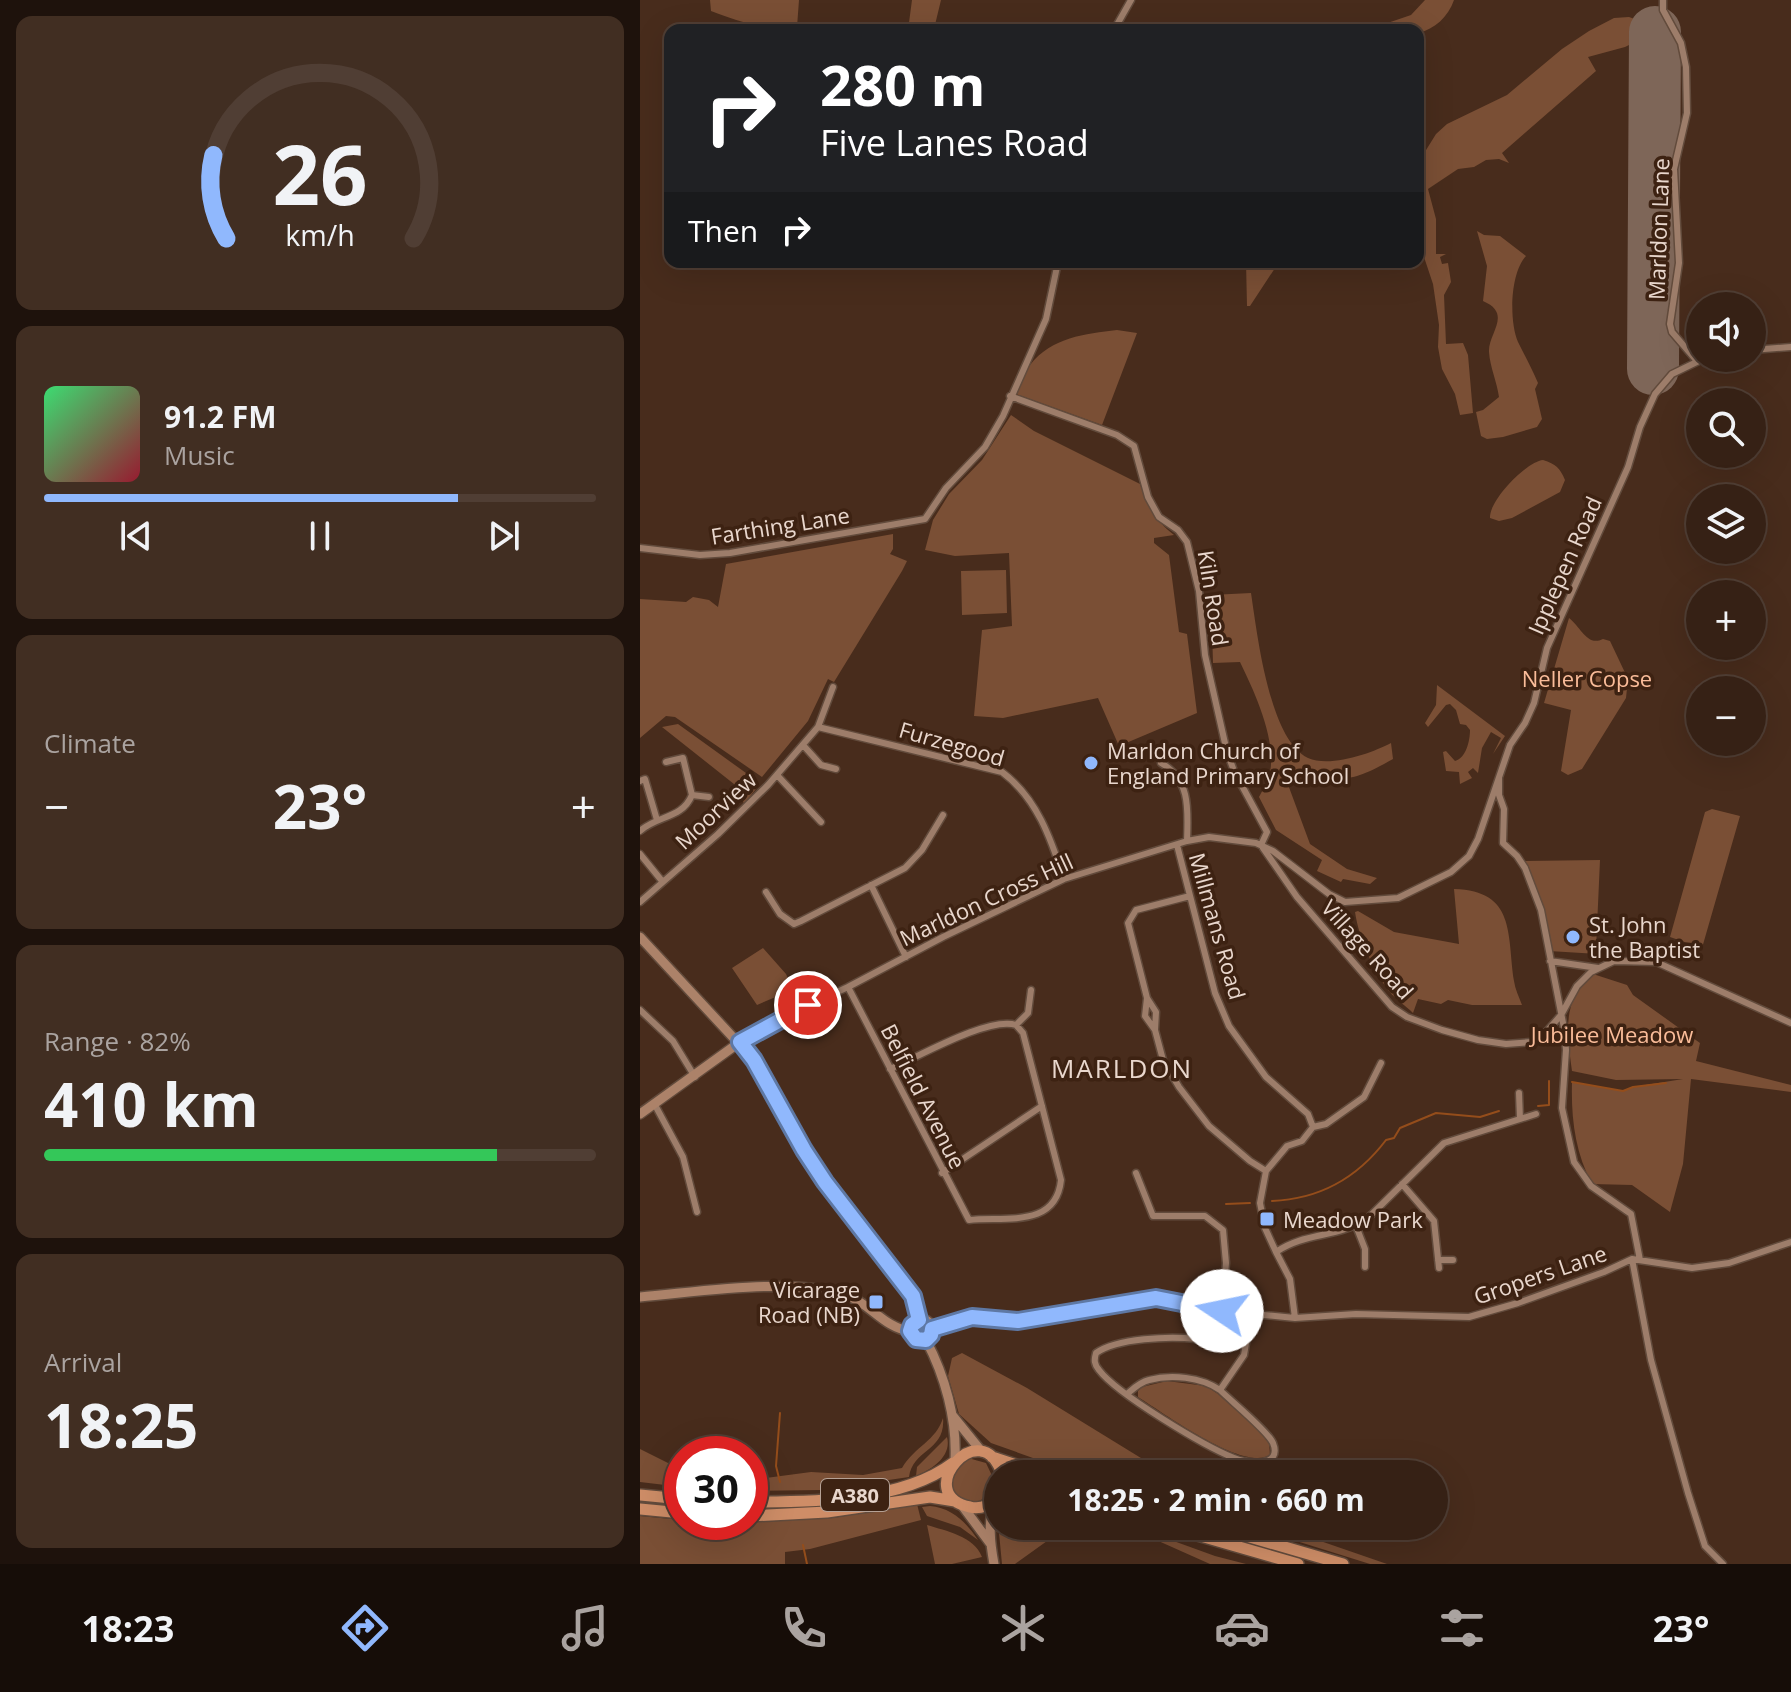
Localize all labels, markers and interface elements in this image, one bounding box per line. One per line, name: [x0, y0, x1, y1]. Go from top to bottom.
text: 280 m: [820, 46, 986, 122]
icon: right: [688, 56, 792, 160]
text: 26: [272, 115, 368, 228]
text: Five Lanes Road: [820, 118, 1089, 167]
street label: Marldon Lane: [1641, 158, 1675, 300]
icon: right: [774, 208, 818, 252]
text: Then: [688, 210, 758, 251]
text: km/h: [285, 215, 355, 254]
map controls: [1686, 292, 1766, 756]
button: sound: [1686, 292, 1766, 372]
button: search: [1686, 388, 1766, 468]
text: 91.2 FM: [164, 396, 277, 437]
text: Music: [164, 437, 235, 473]
button: layers: [1686, 484, 1766, 564]
street label: Ipplepen Road: [1520, 491, 1608, 639]
street label: Farthing Lane: [708, 499, 852, 551]
icon: previous: [114, 514, 158, 558]
icon: pause: [298, 514, 342, 558]
icon: next: [482, 514, 526, 558]
street label: Kiln Road: [1192, 548, 1236, 648]
button: +: [1686, 580, 1766, 660]
park label: Neller Copse: [1522, 663, 1652, 693]
button: −: [1686, 676, 1766, 756]
street label: Furzegood: [896, 714, 1008, 772]
text: Climate: [44, 725, 136, 761]
place label: Marldon Church of England Primary School: [1107, 735, 1349, 790]
marker: Marldon Church of England Primary School: [1082, 754, 1100, 772]
text: 23°: [273, 765, 367, 847]
street label: Moorview: [668, 765, 762, 855]
text: −: [44, 776, 69, 836]
text: +: [571, 776, 596, 836]
street label: Marldon Cross Hill: [894, 846, 1078, 952]
street label: Millmans Road: [1183, 849, 1253, 1003]
street label: Village Road: [1315, 893, 1421, 1005]
place label: St. John the Baptist: [1589, 909, 1700, 964]
marker: St. John the Baptist: [1564, 928, 1582, 946]
pin: [774, 971, 842, 1039]
icon: arrive: [786, 983, 830, 1027]
street label: Belfield Avenue: [875, 1018, 973, 1174]
park label: Jubilee Meadow: [1529, 1019, 1693, 1049]
text: Range · 82%: [44, 1023, 191, 1059]
district label: MARLDON: [1051, 1050, 1193, 1086]
text: 410 km: [44, 1063, 259, 1145]
place label: Meadow Park: [1283, 1204, 1423, 1234]
marker: Meadow Park: [1258, 1210, 1276, 1228]
street label: Gropers Lane: [1470, 1237, 1610, 1311]
position arrow: [1180, 1269, 1264, 1353]
place label: Vicarage Road (NB): [758, 1274, 860, 1329]
marker: Vicarage Road (NB): [867, 1293, 885, 1311]
text: Arrival: [44, 1344, 122, 1380]
text: 18:25: [44, 1384, 198, 1466]
speed limit sign: 30: [664, 1436, 768, 1540]
road number: A380: [821, 1479, 889, 1511]
text: 18:25 · 2 min · 660 m: [1067, 1479, 1365, 1520]
icon: directions: [337, 1600, 393, 1656]
icon: music: [557, 1600, 613, 1656]
icon: phone: [776, 1600, 832, 1656]
icon: climate: [995, 1600, 1051, 1656]
icon: car: [1214, 1600, 1270, 1656]
icon: filters: [1434, 1600, 1490, 1656]
text: 18:23: [82, 1604, 174, 1653]
text: 23°: [1653, 1604, 1709, 1653]

